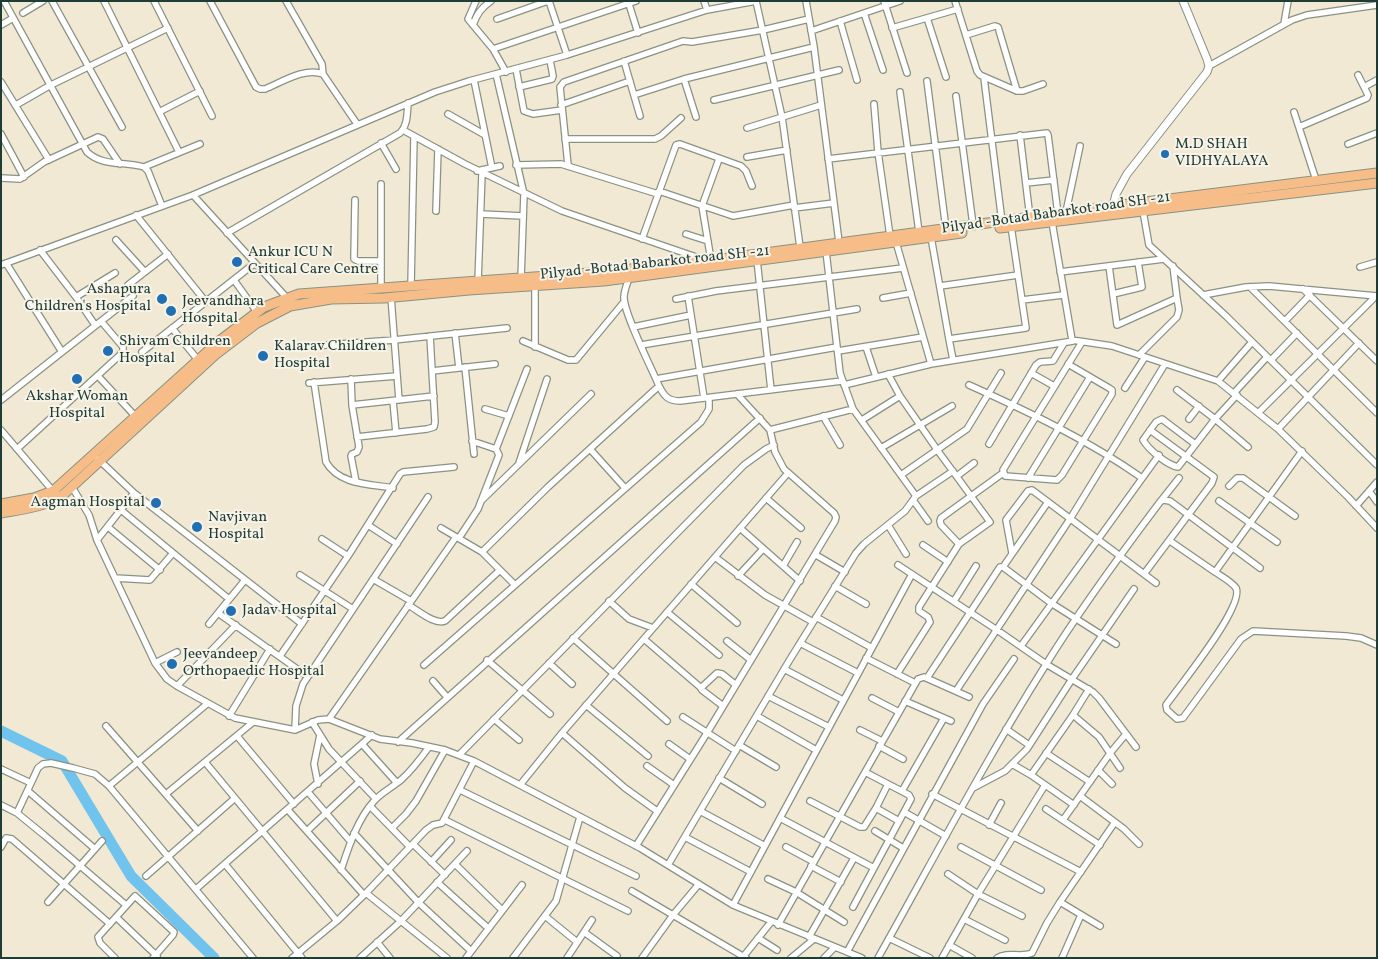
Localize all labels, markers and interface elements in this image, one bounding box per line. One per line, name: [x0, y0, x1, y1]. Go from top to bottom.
place label: M.D SHAH VIDHYALAYA: [1175, 136, 1269, 171]
marker: M.D SHAH VIDHYALAYA: [1159, 148, 1171, 160]
street label: Pilyad -Botad Babarkot road SH -21: [940, 189, 1172, 239]
street label: Pilyad -Botad Babarkot road SH -21: [539, 243, 771, 285]
place label: Ankur ICU N Critical Care Centre: [248, 244, 378, 279]
marker: Ankur ICU N Critical Care Centre: [230, 255, 244, 269]
place label: Ashapura Children's Hospital: [25, 281, 151, 316]
marker: Ashapura Children's Hospital: [155, 292, 169, 306]
place label: Jeevandhara Hospital: [182, 293, 264, 328]
marker: Jeevandhara Hospital: [164, 304, 178, 318]
place label: Shivam Children Hospital: [119, 333, 231, 368]
place label: Kalarav Children Hospital: [274, 338, 386, 373]
marker: Shivam Children Hospital: [101, 344, 115, 358]
marker: Kalarav Children Hospital: [256, 349, 270, 363]
marker: Akshar Woman Hospital: [70, 372, 84, 386]
place label: Akshar Woman Hospital: [26, 388, 128, 423]
place label: Aagman Hospital: [31, 494, 145, 512]
marker: Aagman Hospital: [149, 496, 163, 510]
place label: Navjivan Hospital: [208, 509, 267, 544]
marker: Navjivan Hospital: [190, 520, 204, 534]
place label: Jadav Hospital: [242, 602, 337, 620]
marker: Jadav Hospital: [224, 604, 238, 618]
place label: Jeevandeep Orthopaedic Hospital: [183, 646, 324, 681]
marker: Jeevandeep Orthopaedic Hospital: [165, 657, 179, 671]

